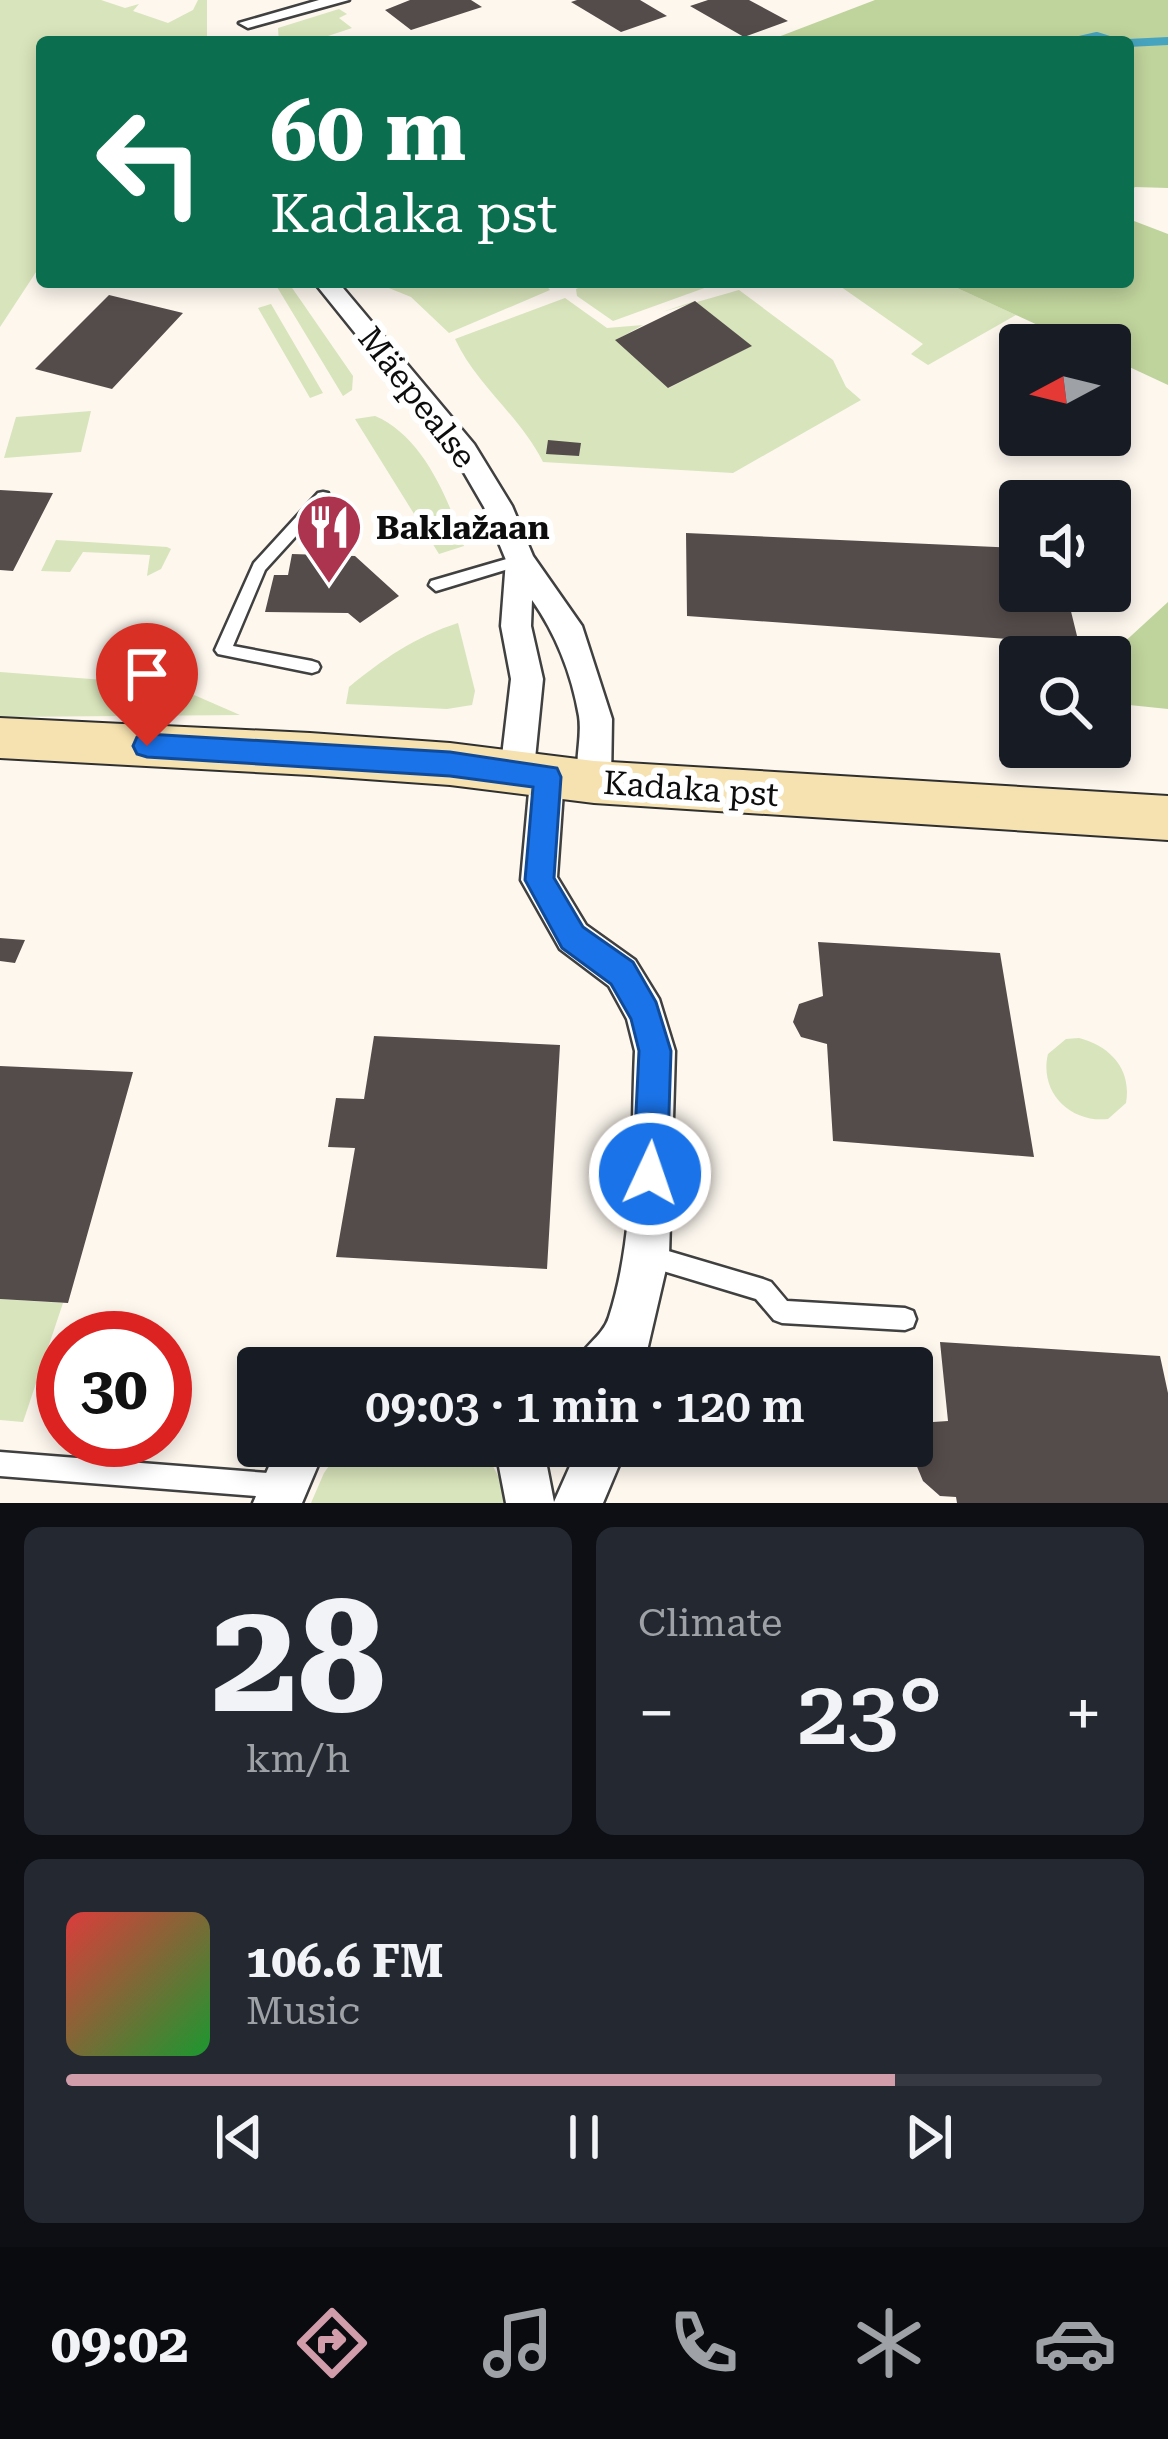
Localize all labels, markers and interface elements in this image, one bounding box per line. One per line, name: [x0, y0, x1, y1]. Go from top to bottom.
text: 60 m: [270, 82, 466, 180]
icon: left: [72, 84, 228, 240]
text: Kadaka pst: [270, 182, 558, 245]
street label: Mäepealse: [351, 319, 485, 476]
north arrow: [999, 324, 1131, 456]
map controls: [999, 324, 1131, 768]
button: sound: [999, 480, 1131, 612]
restaurant icon: Baklažaan: [294, 492, 364, 586]
place label: Baklažaan: [376, 508, 550, 547]
pin: [96, 623, 198, 746]
button: search: [999, 636, 1131, 768]
icon: arrive: [114, 641, 180, 707]
street label: Kadaka pst: [602, 763, 780, 814]
position arrow: [587, 1111, 713, 1237]
speed limit sign: 30: [36, 1311, 192, 1467]
text: 09:03 · 1 min · 120 m: [365, 1380, 805, 1433]
text: 28: [211, 1566, 385, 1749]
text: Climate: [638, 1600, 782, 1646]
text: 23°: [797, 1661, 943, 1766]
text: −: [638, 1675, 675, 1752]
text: +: [1065, 1675, 1102, 1752]
text: km/h: [246, 1736, 350, 1782]
text: 106.6 FM: [246, 1935, 444, 1988]
text: Music: [246, 1988, 360, 2034]
icon: previous: [206, 2104, 272, 2170]
icon: pause: [551, 2104, 617, 2170]
icon: next: [896, 2104, 962, 2170]
icon: directions: [290, 2301, 374, 2385]
icon: music: [476, 2301, 560, 2385]
icon: phone: [662, 2301, 746, 2385]
icon: climate: [847, 2301, 931, 2385]
icon: car: [1033, 2301, 1117, 2385]
text: 09:02: [51, 2312, 189, 2375]

